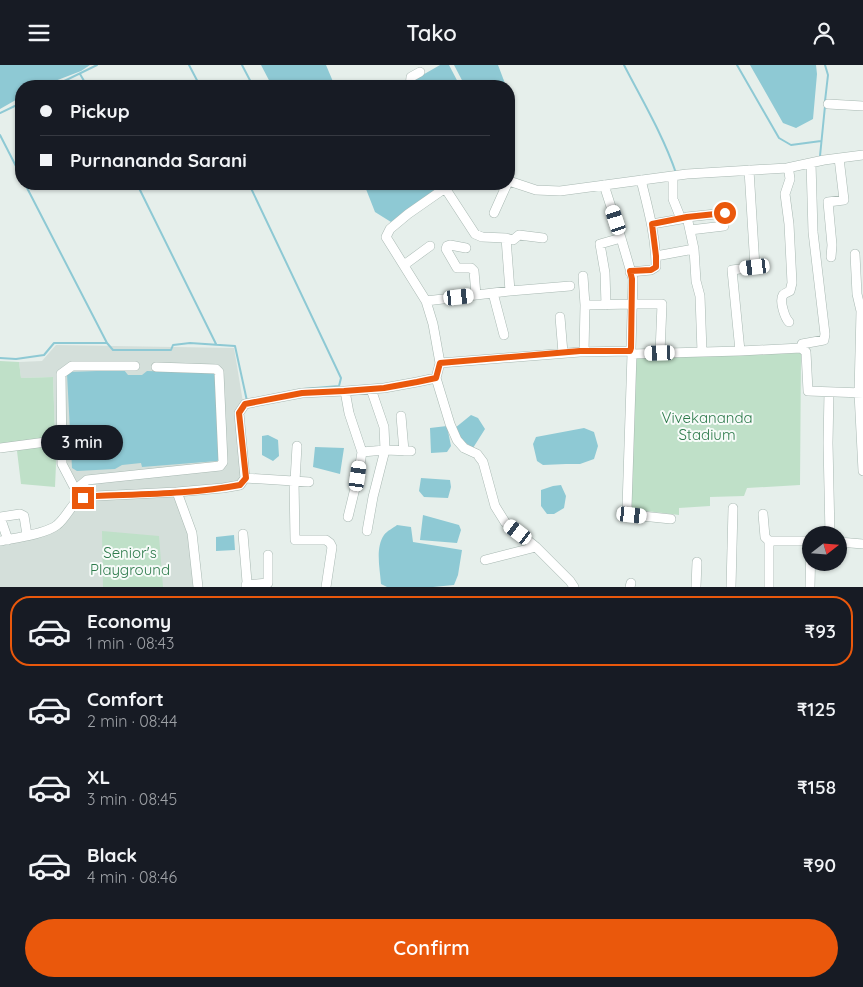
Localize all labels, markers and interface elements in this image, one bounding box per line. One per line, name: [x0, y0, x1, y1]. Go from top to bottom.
icon: menu: [25, 19, 53, 47]
text: Tako: [406, 19, 457, 47]
icon: person: [810, 19, 838, 47]
text: Pickup: [70, 99, 130, 123]
text: Purnananda Sarani: [70, 148, 247, 172]
route start: [714, 202, 736, 224]
car: [604, 203, 627, 237]
car: [739, 258, 770, 276]
car: [443, 288, 474, 306]
car: [644, 345, 675, 361]
park label: Vivekananda Stadium: [661, 408, 753, 444]
callout: 3 min: [42, 425, 124, 461]
text: 3 min: [62, 432, 102, 452]
car: [348, 460, 367, 492]
route end: [72, 487, 94, 509]
car: [616, 506, 647, 524]
car: [501, 517, 534, 547]
north arrow: [802, 526, 848, 571]
map controls: [802, 526, 847, 571]
park label: Senior's Playground: [90, 543, 170, 579]
icon: car: [27, 609, 72, 654]
text: Economy: [87, 609, 171, 633]
text: ₹93: [805, 619, 836, 643]
text: 1 min · 08:43: [87, 633, 174, 653]
icon: car: [27, 687, 72, 732]
text: Comfort: [87, 687, 164, 711]
text: ₹125: [797, 697, 836, 721]
text: 2 min · 08:44: [87, 711, 177, 731]
icon: car: [27, 765, 72, 810]
text: XL: [87, 765, 110, 789]
text: ₹158: [797, 775, 836, 799]
text: 3 min · 08:45: [87, 789, 177, 809]
icon: car: [27, 843, 72, 888]
text: Black: [87, 843, 137, 867]
text: ₹90: [803, 853, 836, 877]
text: 4 min · 08:46: [87, 867, 177, 887]
button: Confirm: [25, 919, 838, 977]

